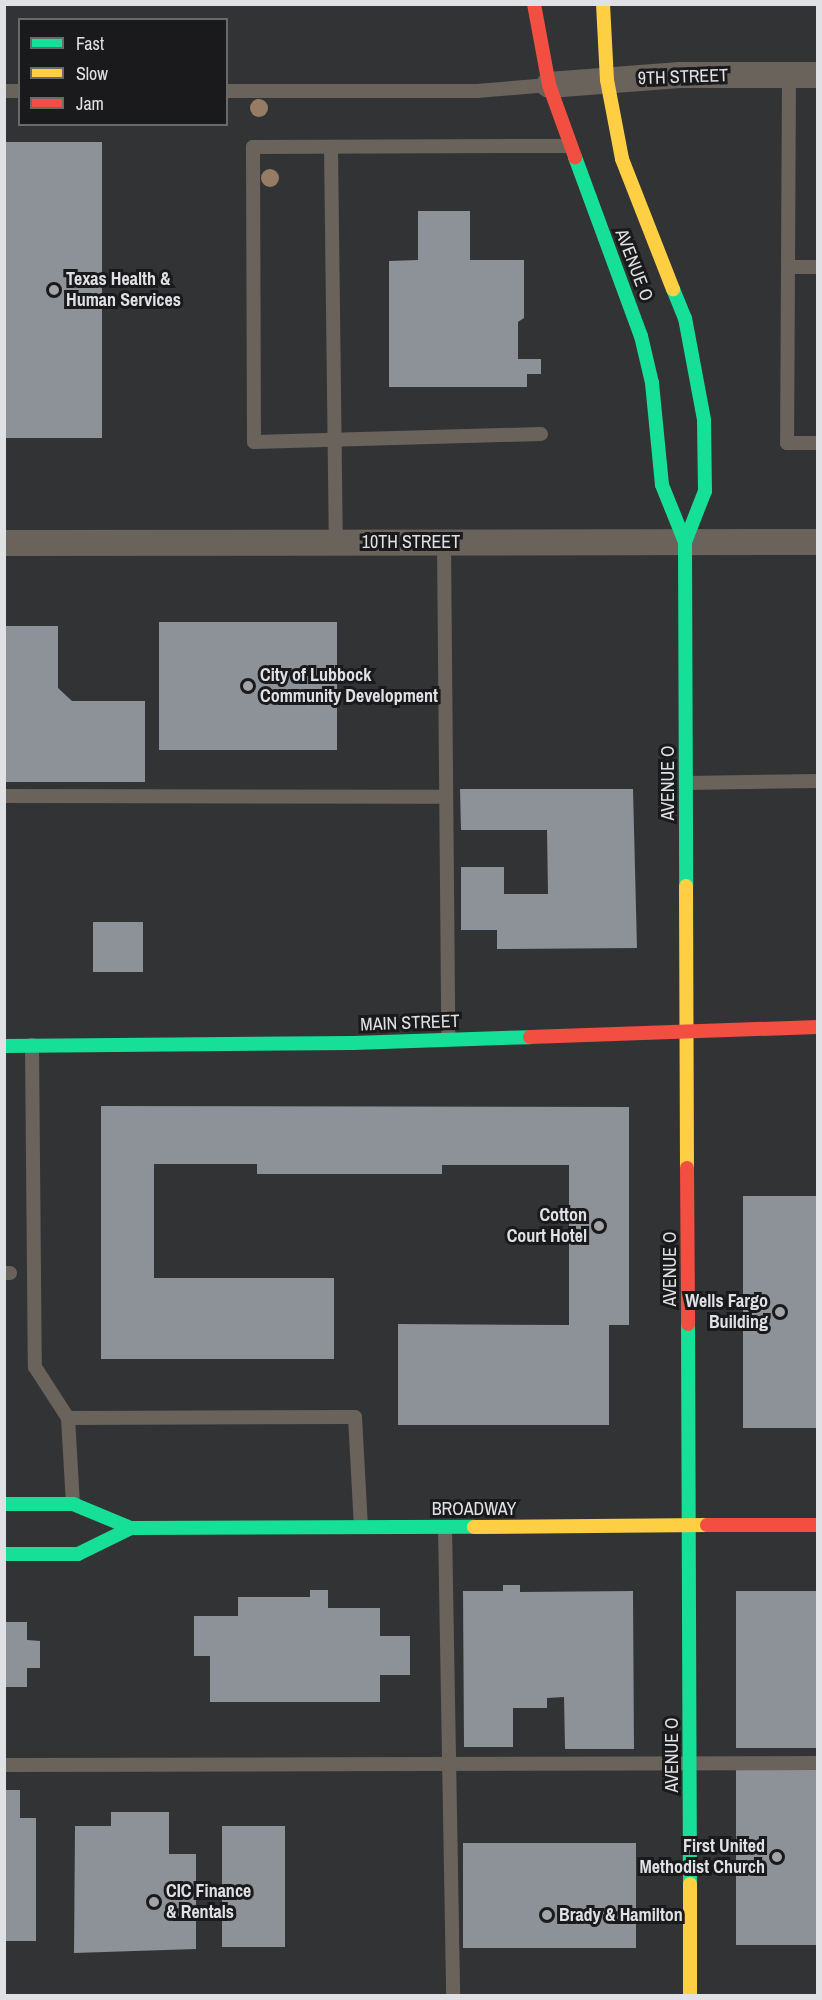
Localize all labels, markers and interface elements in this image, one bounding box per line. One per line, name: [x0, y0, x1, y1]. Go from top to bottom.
legend: [18, 18, 228, 126]
text: Fast: [76, 31, 104, 56]
text: Slow: [76, 61, 108, 86]
street label: 9TH STREET: [638, 65, 728, 89]
text: Jam: [76, 91, 104, 116]
street label: AVENUE O: [610, 226, 658, 304]
place label: Texas Health & Human Services: [66, 269, 181, 312]
marker: Texas Health & Human Services: [47, 283, 61, 297]
street label: 10TH STREET: [362, 531, 460, 553]
place label: City of Lubbock Community Development: [260, 665, 438, 708]
marker: City of Lubbock Community Development: [241, 679, 255, 693]
street label: AVENUE O: [657, 745, 679, 821]
street label: MAIN STREET: [360, 1010, 460, 1036]
place label: Cotton Court Hotel: [507, 1205, 587, 1248]
marker: Cotton Court Hotel: [592, 1219, 606, 1233]
street label: AVENUE O: [659, 1231, 681, 1307]
place label: Wells Fargo Building: [685, 1291, 768, 1334]
marker: Wells Fargo Building: [773, 1305, 787, 1319]
street label: BROADWAY: [432, 1498, 516, 1520]
street label: AVENUE O: [661, 1717, 683, 1793]
place label: First United Methodist Church: [640, 1836, 765, 1878]
marker: First United Methodist Church: [770, 1850, 784, 1864]
place label: CIC Finance & Rentals: [166, 1881, 251, 1924]
marker: CIC Finance & Rentals: [147, 1895, 161, 1909]
place label: Brady & Hamilton: [559, 1904, 683, 1926]
marker: Brady & Hamilton: [540, 1908, 554, 1922]

